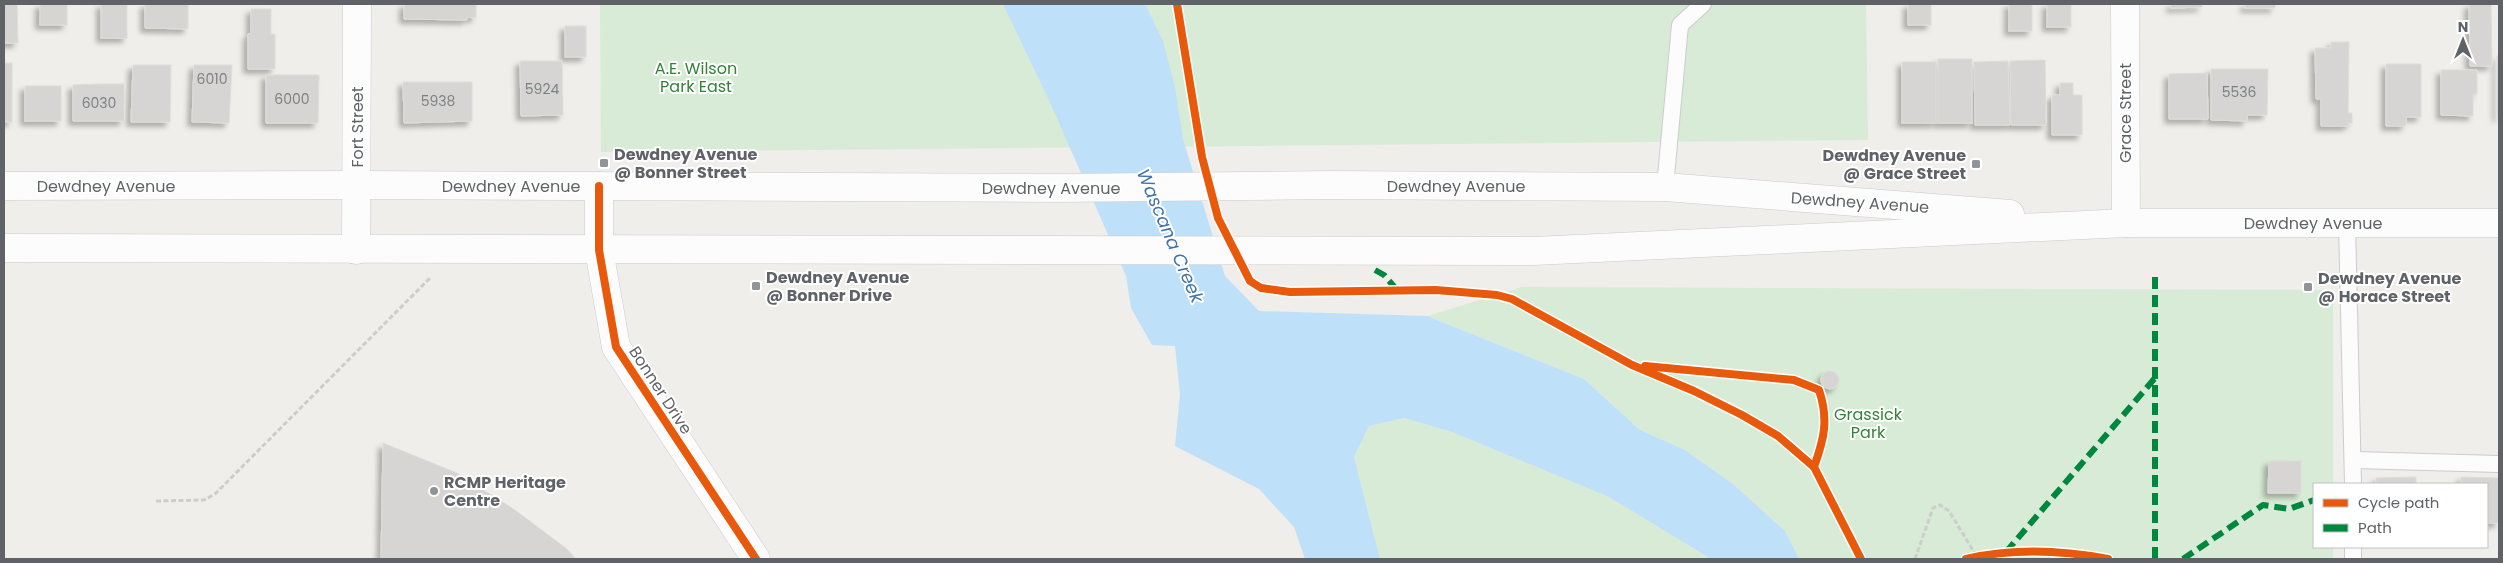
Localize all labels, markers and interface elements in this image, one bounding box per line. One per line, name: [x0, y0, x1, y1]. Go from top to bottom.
north arrow: [2438, 15, 2488, 65]
text: N: [2458, 17, 2468, 37]
park label: A.E. Wilson Park East: [655, 57, 737, 98]
street label: Grace Street: [2114, 63, 2137, 163]
house number: 6010: [197, 69, 227, 89]
house number: 5924: [525, 79, 559, 99]
house number: 5536: [2222, 82, 2256, 102]
street label: Fort Street: [346, 86, 369, 168]
house number: 6000: [274, 89, 310, 109]
house number: 5938: [421, 91, 456, 111]
house number: 6030: [82, 93, 116, 113]
place label: Dewdney Avenue @ Bonner Street: [614, 143, 758, 184]
place label: Dewdney Avenue @ Grace Street: [1823, 144, 1966, 185]
marker: Dewdney Avenue @ Bonner Street: [598, 157, 610, 169]
marker: Dewdney Avenue @ Grace Street: [1970, 158, 1982, 170]
water label: Wascana Creek: [1131, 165, 1210, 307]
street label: Dewdney Avenue: [37, 175, 175, 198]
street label: Dewdney Avenue: [442, 175, 580, 198]
street label: Dewdney Avenue: [1387, 175, 1525, 198]
street label: Dewdney Avenue: [982, 177, 1120, 200]
street label: Dewdney Avenue: [1790, 186, 1930, 219]
street label: Dewdney Avenue: [2244, 212, 2382, 235]
place label: Dewdney Avenue @ Bonner Drive: [766, 266, 910, 307]
place label: Dewdney Avenue @ Horace Street: [2318, 267, 2462, 308]
marker: Dewdney Avenue @ Bonner Drive: [750, 280, 762, 292]
marker: Dewdney Avenue @ Horace Street: [2302, 281, 2314, 293]
street label: Bonner Drive: [623, 342, 698, 439]
park label: Grassick Park: [1834, 403, 1903, 444]
place label: RCMP Heritage Centre: [444, 471, 566, 512]
legend: [2313, 483, 2488, 548]
marker: RCMP Heritage Centre: [428, 485, 440, 497]
text: Cycle path: [2358, 492, 2439, 513]
text: Path: [2358, 517, 2392, 538]

